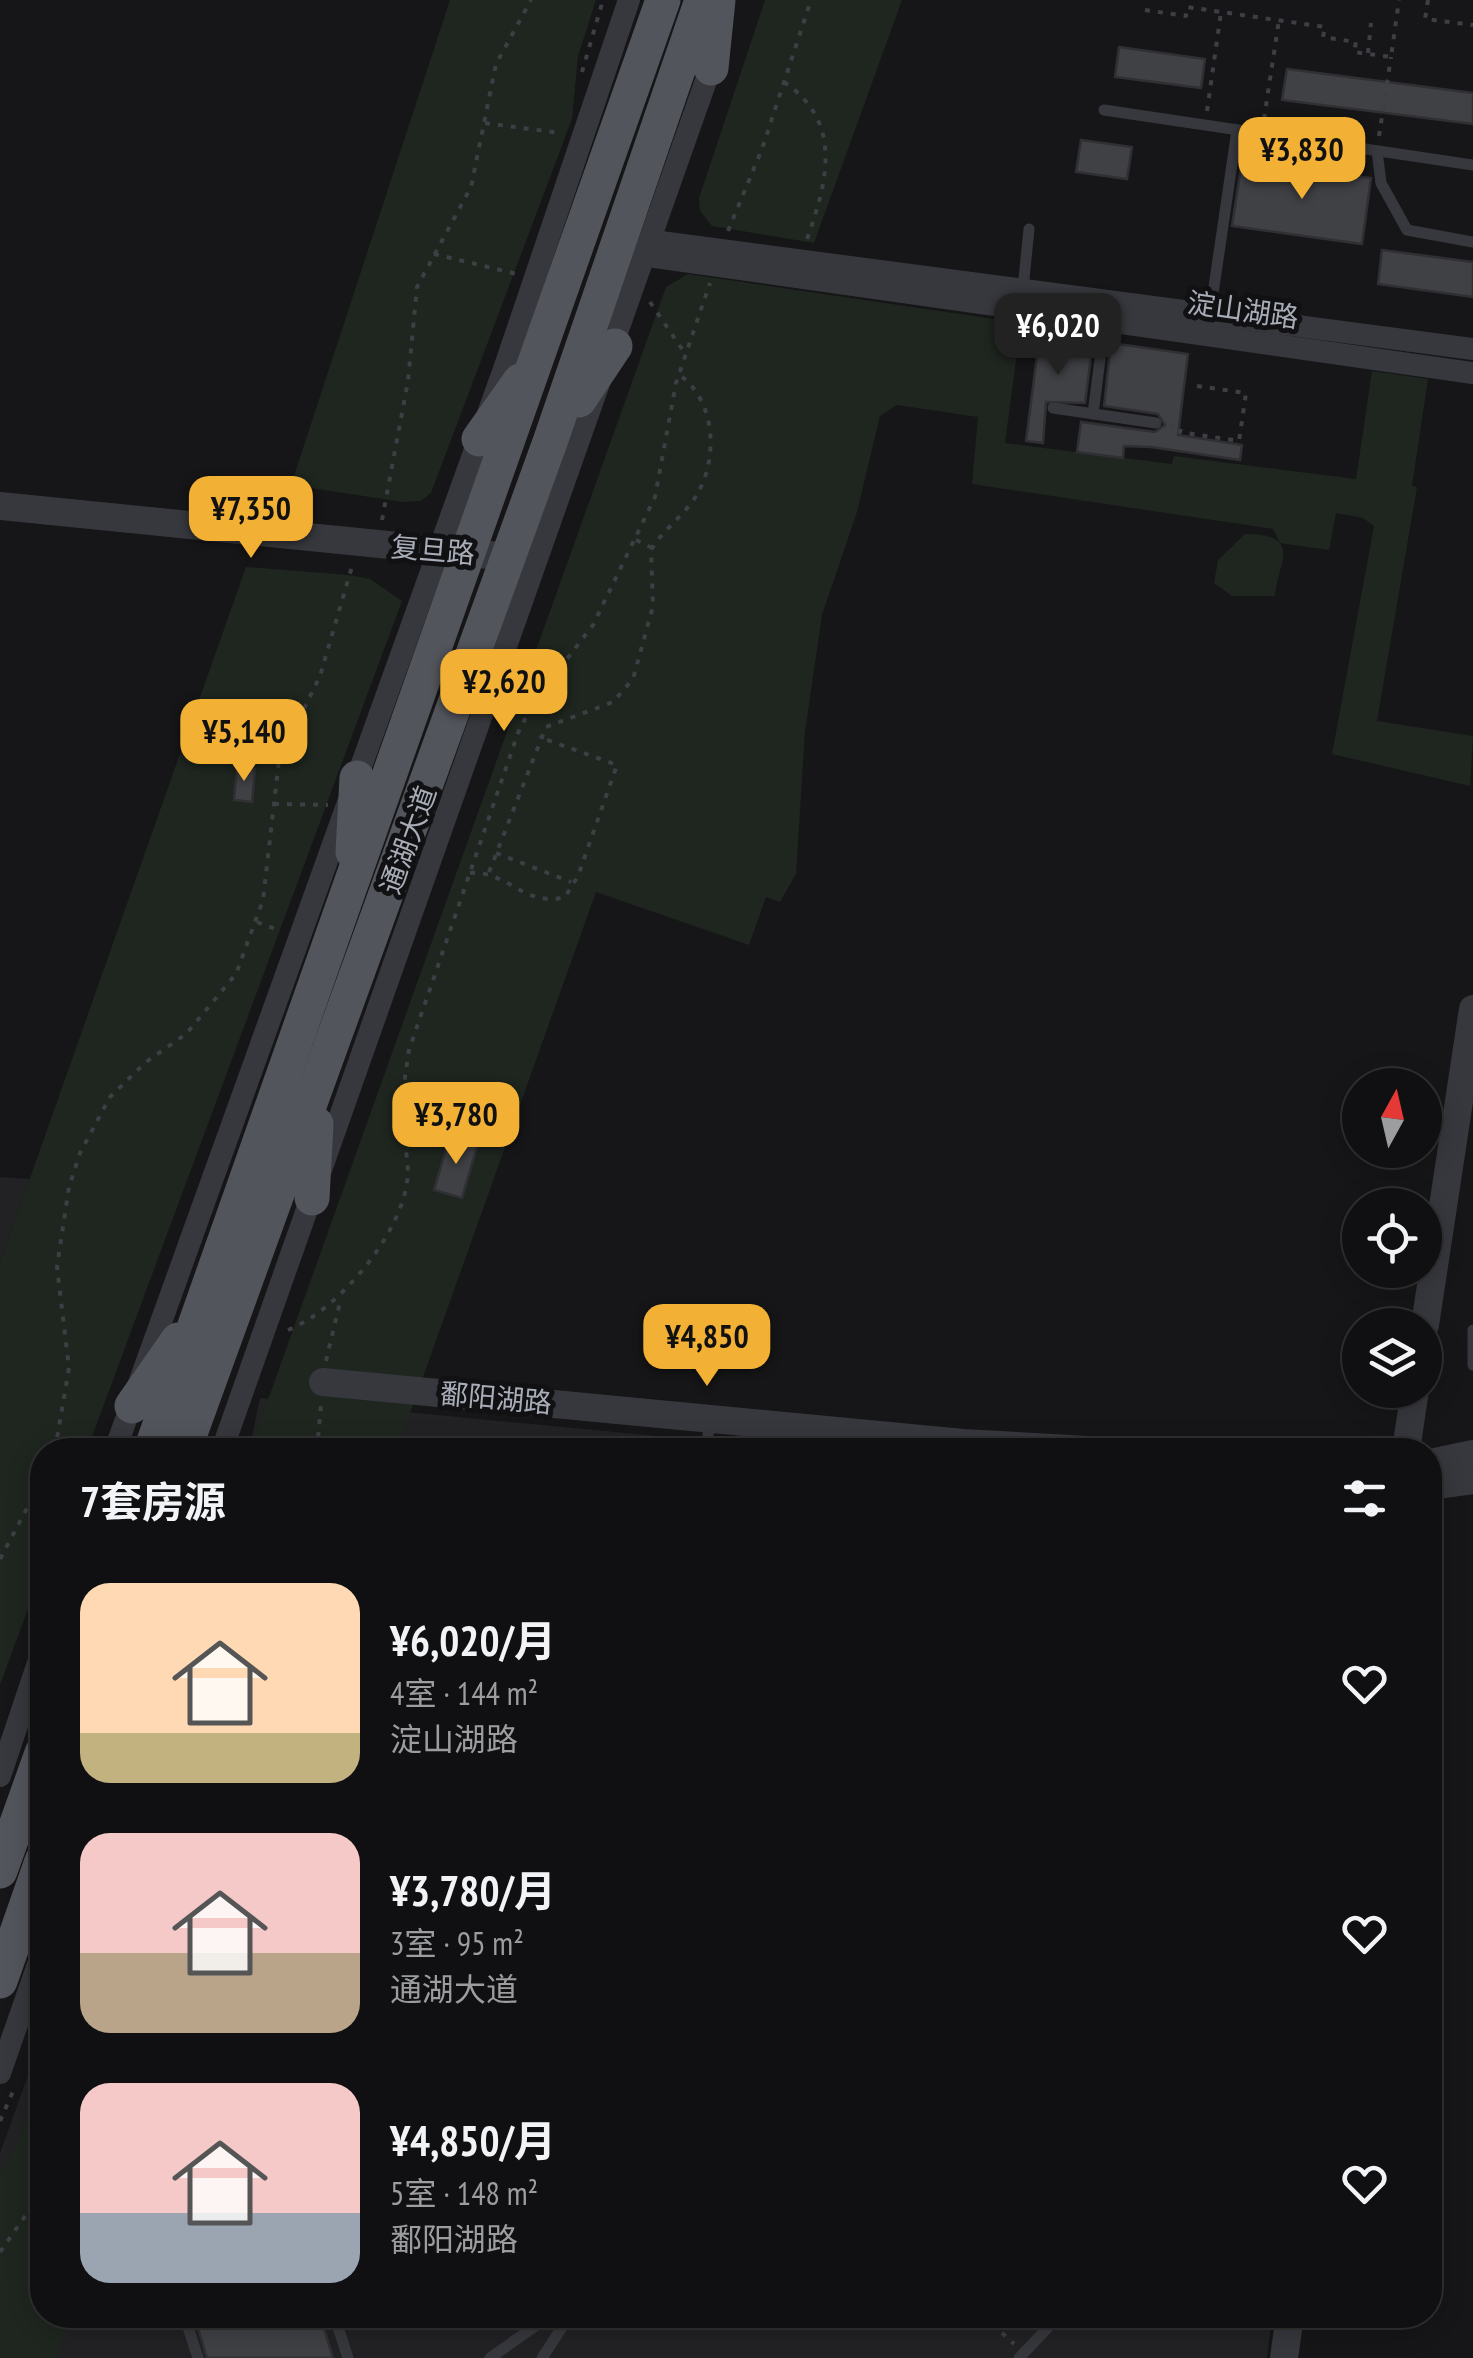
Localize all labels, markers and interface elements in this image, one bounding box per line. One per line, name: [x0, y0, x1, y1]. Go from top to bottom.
pin: ¥3,830: [1221, 117, 1383, 202]
text: ¥3,830: [1260, 128, 1344, 170]
street label: 淀山湖路: [1185, 283, 1301, 336]
pin: ¥6,020: [977, 293, 1139, 378]
text: ¥6,020: [1016, 304, 1100, 346]
pin: ¥7,350: [170, 476, 332, 561]
text: ¥7,350: [211, 487, 291, 529]
street label: 复旦路: [390, 527, 477, 572]
pin: ¥2,620: [423, 649, 585, 734]
text: ¥2,620: [462, 660, 546, 702]
pin: ¥5,140: [163, 699, 325, 784]
text: ¥5,140: [202, 710, 286, 752]
street label: 通湖大道: [371, 781, 444, 899]
north arrow: [1342, 1068, 1442, 1168]
map controls: [1342, 1068, 1442, 1408]
pin: ¥3,780: [375, 1082, 537, 1167]
text: ¥3,780: [414, 1093, 498, 1135]
button: locate: [1342, 1188, 1442, 1288]
pin: ¥4,850: [626, 1304, 788, 1389]
button: layers: [1342, 1308, 1442, 1408]
text: ¥4,850: [665, 1315, 749, 1357]
street label: 鄱阳湖路: [439, 1374, 553, 1421]
icon: filters: [1337, 1471, 1392, 1526]
text: 7套房源: [80, 1474, 226, 1529]
text: ¥6,020/月: [390, 1613, 556, 1668]
icon: home: [160, 1623, 280, 1743]
icon: heart: [1337, 1656, 1392, 1711]
text: 4室 · 144 m²: [390, 1672, 538, 1714]
text: 淀山湖路: [390, 1718, 518, 1760]
text: ¥3,780/月: [390, 1863, 556, 1918]
icon: home: [160, 1873, 280, 1993]
icon: heart: [1337, 1906, 1392, 1961]
text: 3室 · 95 m²: [390, 1922, 524, 1964]
text: 通湖大道: [390, 1968, 518, 2010]
text: ¥4,850/月: [390, 2113, 556, 2168]
icon: home: [160, 2123, 280, 2243]
icon: heart: [1337, 2156, 1392, 2211]
text: 5室 · 148 m²: [390, 2172, 538, 2214]
text: 鄱阳湖路: [390, 2218, 518, 2260]

